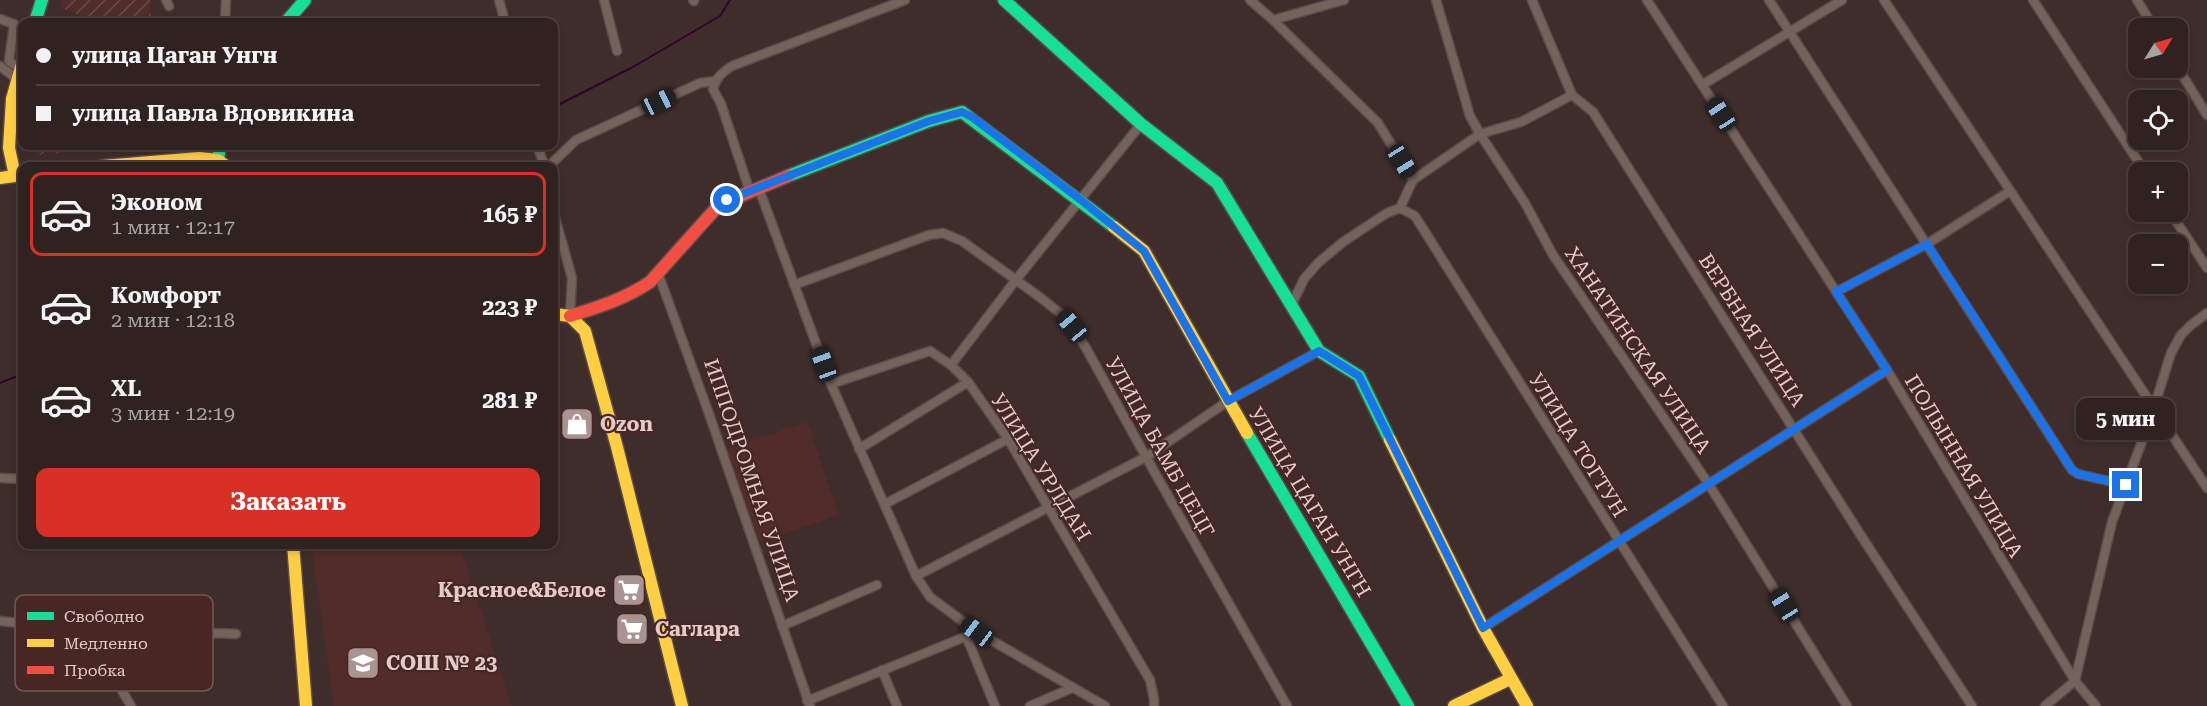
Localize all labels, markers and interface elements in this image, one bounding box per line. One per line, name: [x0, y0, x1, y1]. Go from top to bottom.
north arrow: [2128, 18, 2188, 78]
map controls: [2128, 18, 2188, 294]
text: улица Цаган Унгн: [72, 43, 277, 68]
car: [639, 86, 679, 118]
button: locate: [2128, 90, 2188, 150]
car: [1704, 94, 1738, 134]
text: улица Павла Вдовикина: [72, 101, 354, 126]
car: [1385, 141, 1419, 181]
button: +: [2128, 162, 2188, 222]
route start: [713, 186, 740, 213]
icon: car: [39, 187, 93, 241]
text: Эконом: [111, 190, 202, 215]
text: 165 ₽: [482, 202, 537, 227]
text: 1 мин · 12:17: [111, 215, 235, 239]
button: −: [2128, 234, 2188, 294]
street label: ХАНАТИНСКАЯ УЛИЦА: [1560, 242, 1716, 458]
street label: ВЕРБНАЯ УЛИЦА: [1694, 249, 1810, 411]
icon: car: [39, 280, 93, 334]
text: Комфорт: [111, 283, 221, 308]
text: 223 ₽: [482, 295, 537, 320]
car: [1054, 306, 1090, 346]
text: 2 мин · 12:18: [111, 308, 235, 332]
car: [809, 344, 839, 384]
street label: УЛИЦА БАМБ ЦЕЦГ: [1101, 353, 1219, 541]
street label: ИППОДРОМНАЯ УЛИЦА: [699, 355, 805, 605]
street label: УЛИЦА ТОГТУН: [1524, 369, 1632, 521]
street label: ПОЛЫННАЯ УЛИЦА: [1900, 370, 2028, 562]
icon: car: [39, 373, 93, 427]
text: XL: [111, 376, 141, 401]
text: 281 ₽: [482, 388, 537, 413]
street label: УЛИЦА УРЛДАН: [986, 389, 1096, 545]
callout: 5 мин: [2076, 398, 2176, 440]
text: 3 мин · 12:19: [111, 401, 235, 425]
street label: УЛИЦА ЦАГАН УНГН: [1244, 403, 1376, 601]
shop icon: Ozon: [559, 406, 595, 442]
text: 5 мин: [2096, 407, 2155, 431]
place label: Ozon: [600, 412, 653, 436]
button: Заказать: [36, 468, 540, 537]
route end: [2112, 471, 2139, 498]
supermarket icon: Красное&Белое: [611, 572, 647, 608]
place label: Красное&Белое: [438, 578, 606, 602]
car: [1767, 585, 1801, 625]
legend: [15, 595, 213, 691]
text: Свободно: [64, 607, 145, 626]
supermarket icon: Саглара: [614, 611, 650, 647]
car: [957, 614, 997, 650]
place label: Саглара: [655, 617, 740, 641]
text: Медленно: [64, 634, 148, 653]
school or university icon: СОШ № 23: [345, 645, 381, 681]
place label: СОШ № 23: [386, 651, 497, 675]
text: Пробка: [64, 661, 126, 680]

